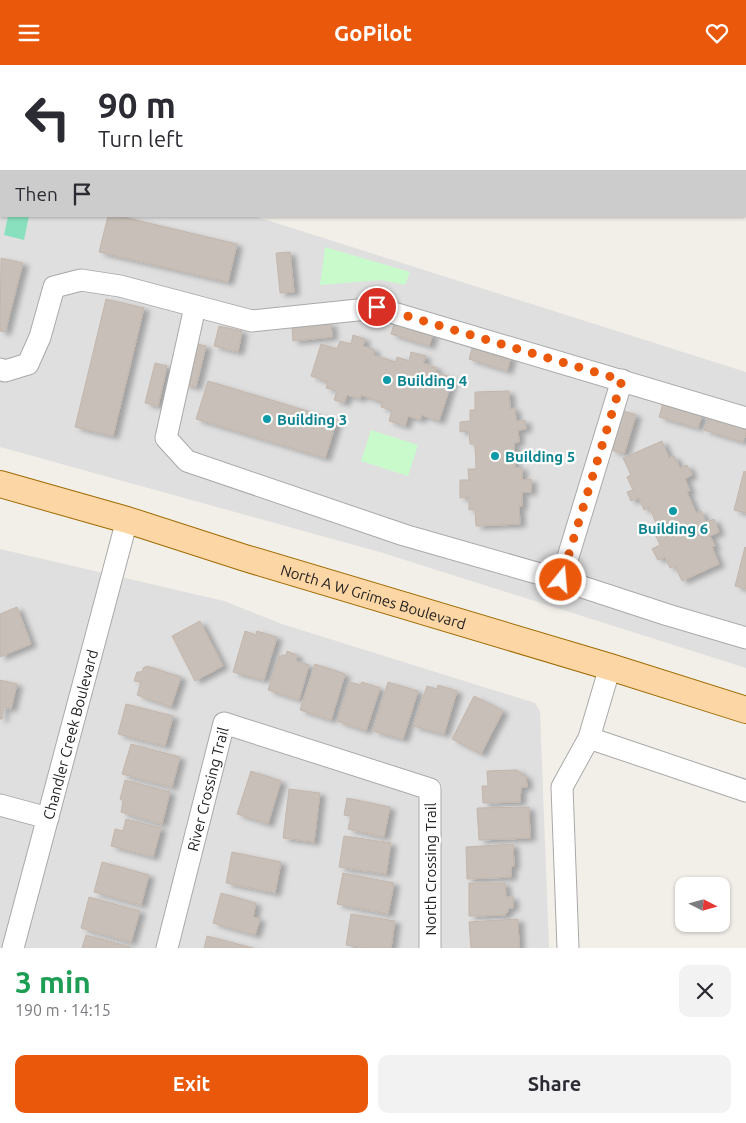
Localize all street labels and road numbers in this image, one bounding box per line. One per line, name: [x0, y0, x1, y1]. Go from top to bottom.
street label: North A W Grimes Boulevard: [279, 561, 468, 632]
street label: Chandler Creek Boulevard: [39, 648, 101, 821]
street label: River Crossing Trail: [183, 725, 231, 853]
street label: North Crossing Trail: [422, 803, 439, 935]

